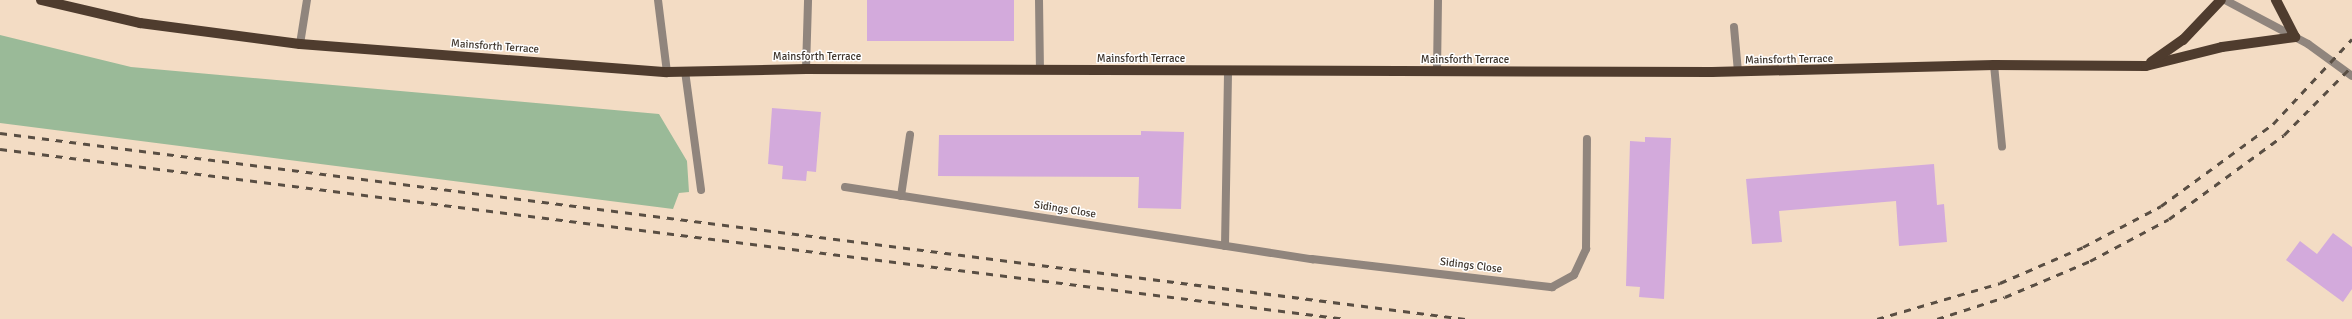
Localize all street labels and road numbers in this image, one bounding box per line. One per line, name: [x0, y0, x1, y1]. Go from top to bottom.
street label: Mainsforth Terrace: [451, 37, 539, 57]
street label: Mainsforth Terrace: [773, 50, 861, 64]
street label: Mainsforth Terrace: [1097, 52, 1185, 66]
street label: Mainsforth Terrace: [1421, 53, 1509, 67]
street label: Mainsforth Terrace: [1745, 53, 1833, 67]
street label: Sidings Close: [1033, 199, 1097, 221]
street label: Sidings Close: [1439, 256, 1503, 276]

